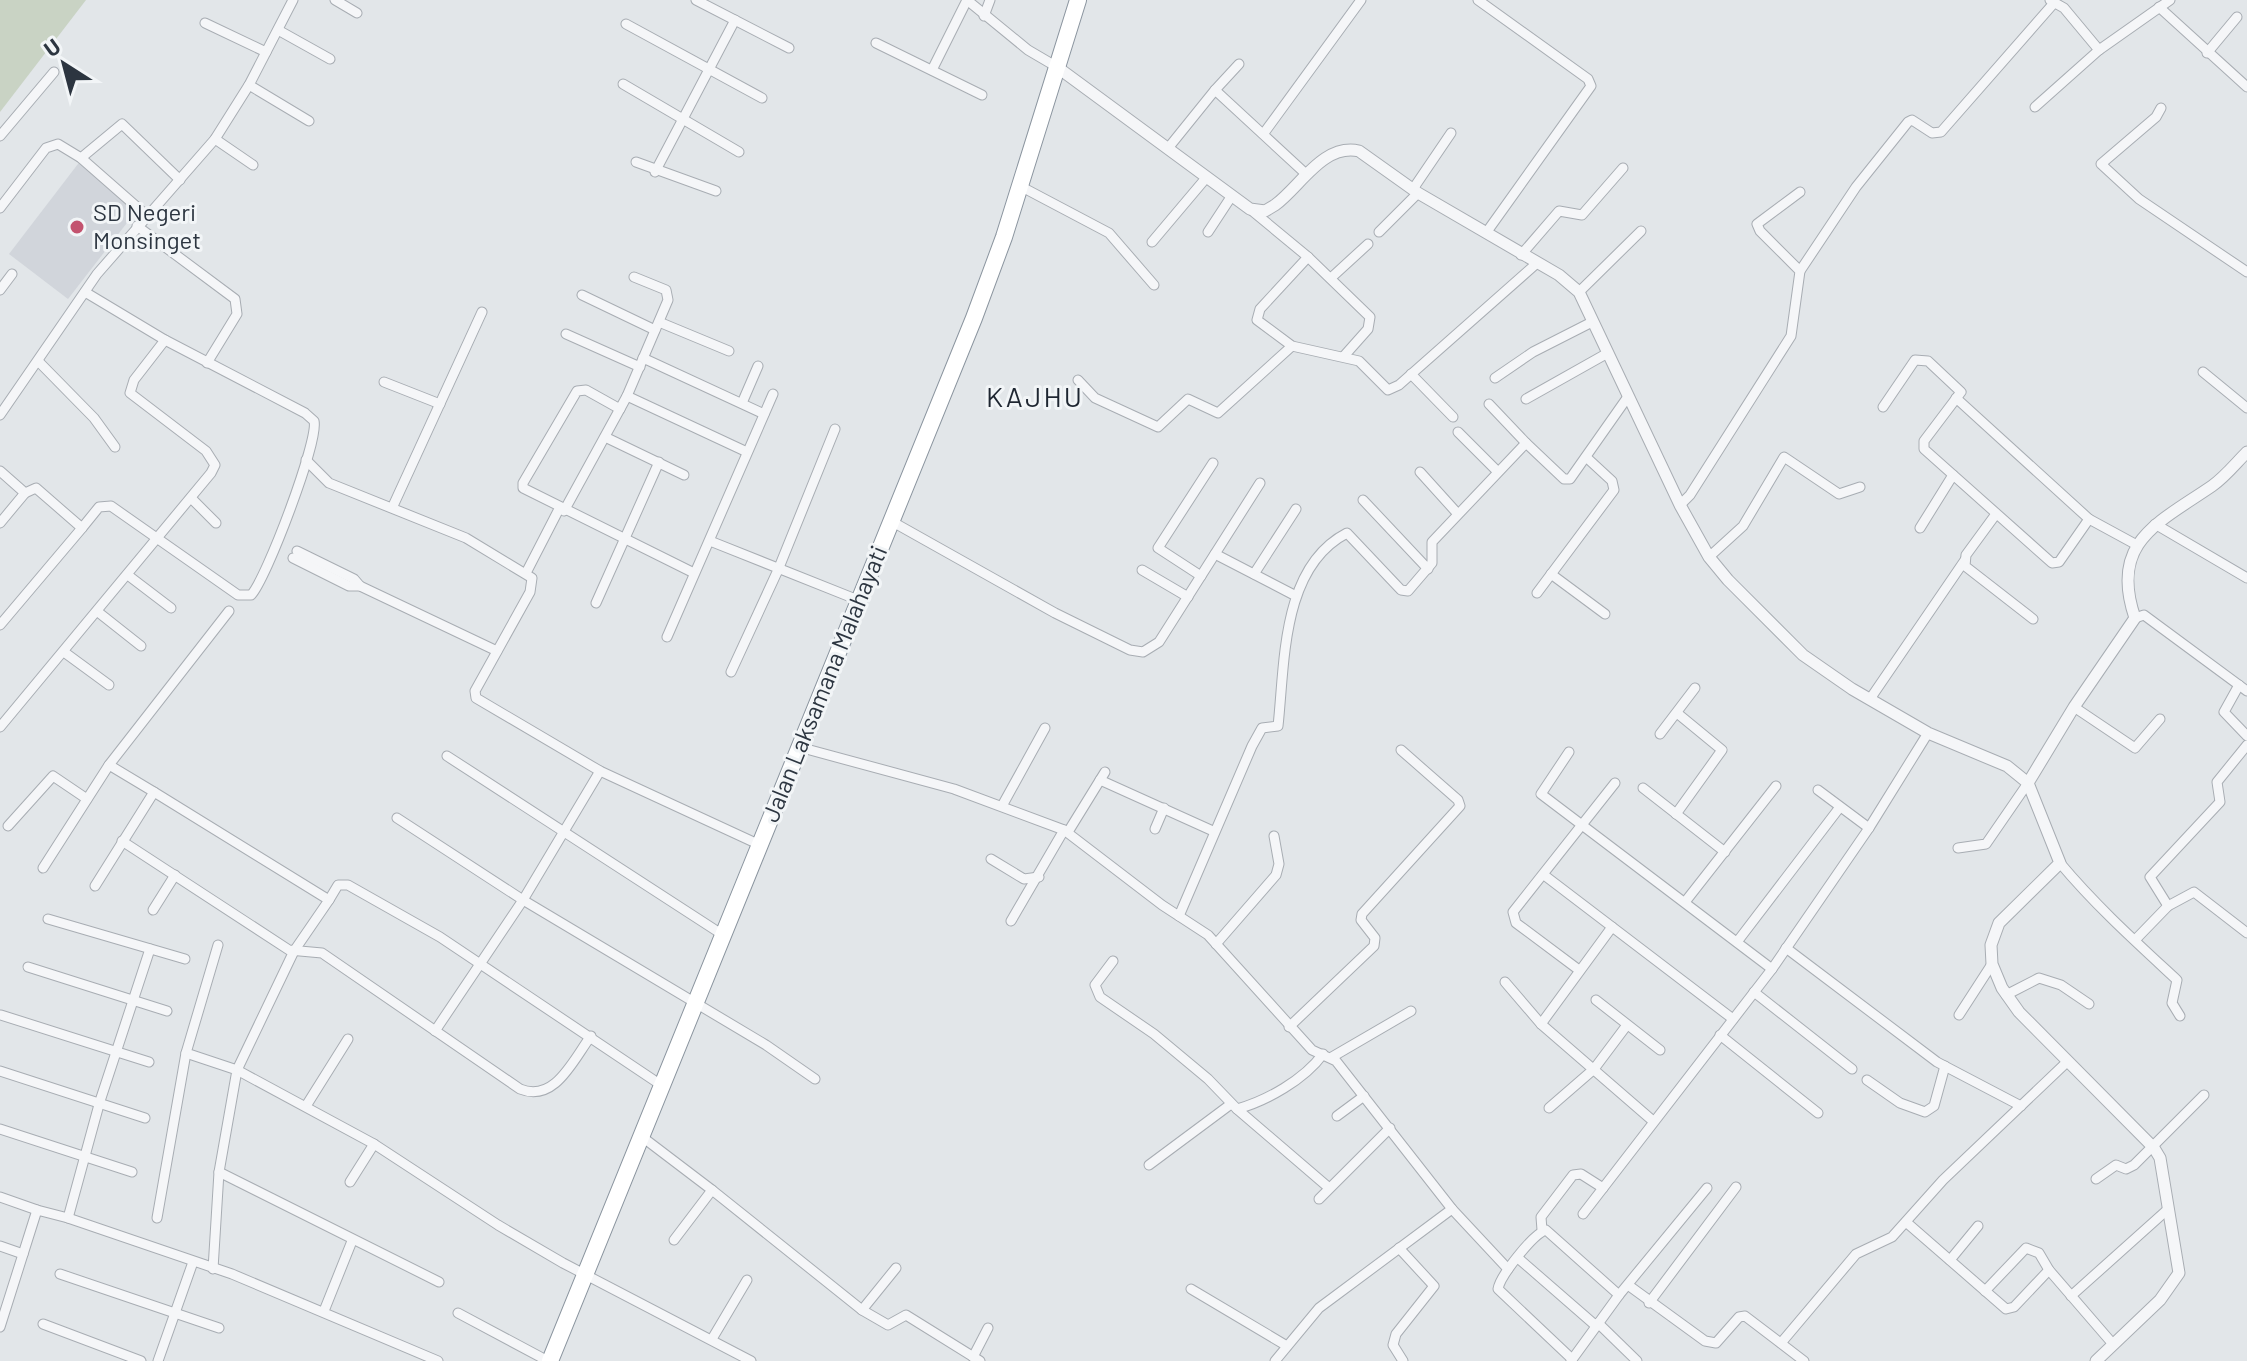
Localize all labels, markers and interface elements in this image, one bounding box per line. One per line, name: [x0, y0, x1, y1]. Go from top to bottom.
north arrow: [24, 24, 104, 104]
text: U: [38, 32, 65, 62]
place label: SD Negeri Monsinget: [93, 197, 201, 254]
marker: SD Negeri Monsinget: [68, 218, 86, 236]
district label: KAJHU: [986, 379, 1084, 413]
street label: Jalan Laksamana Malahayati: [755, 541, 892, 826]

